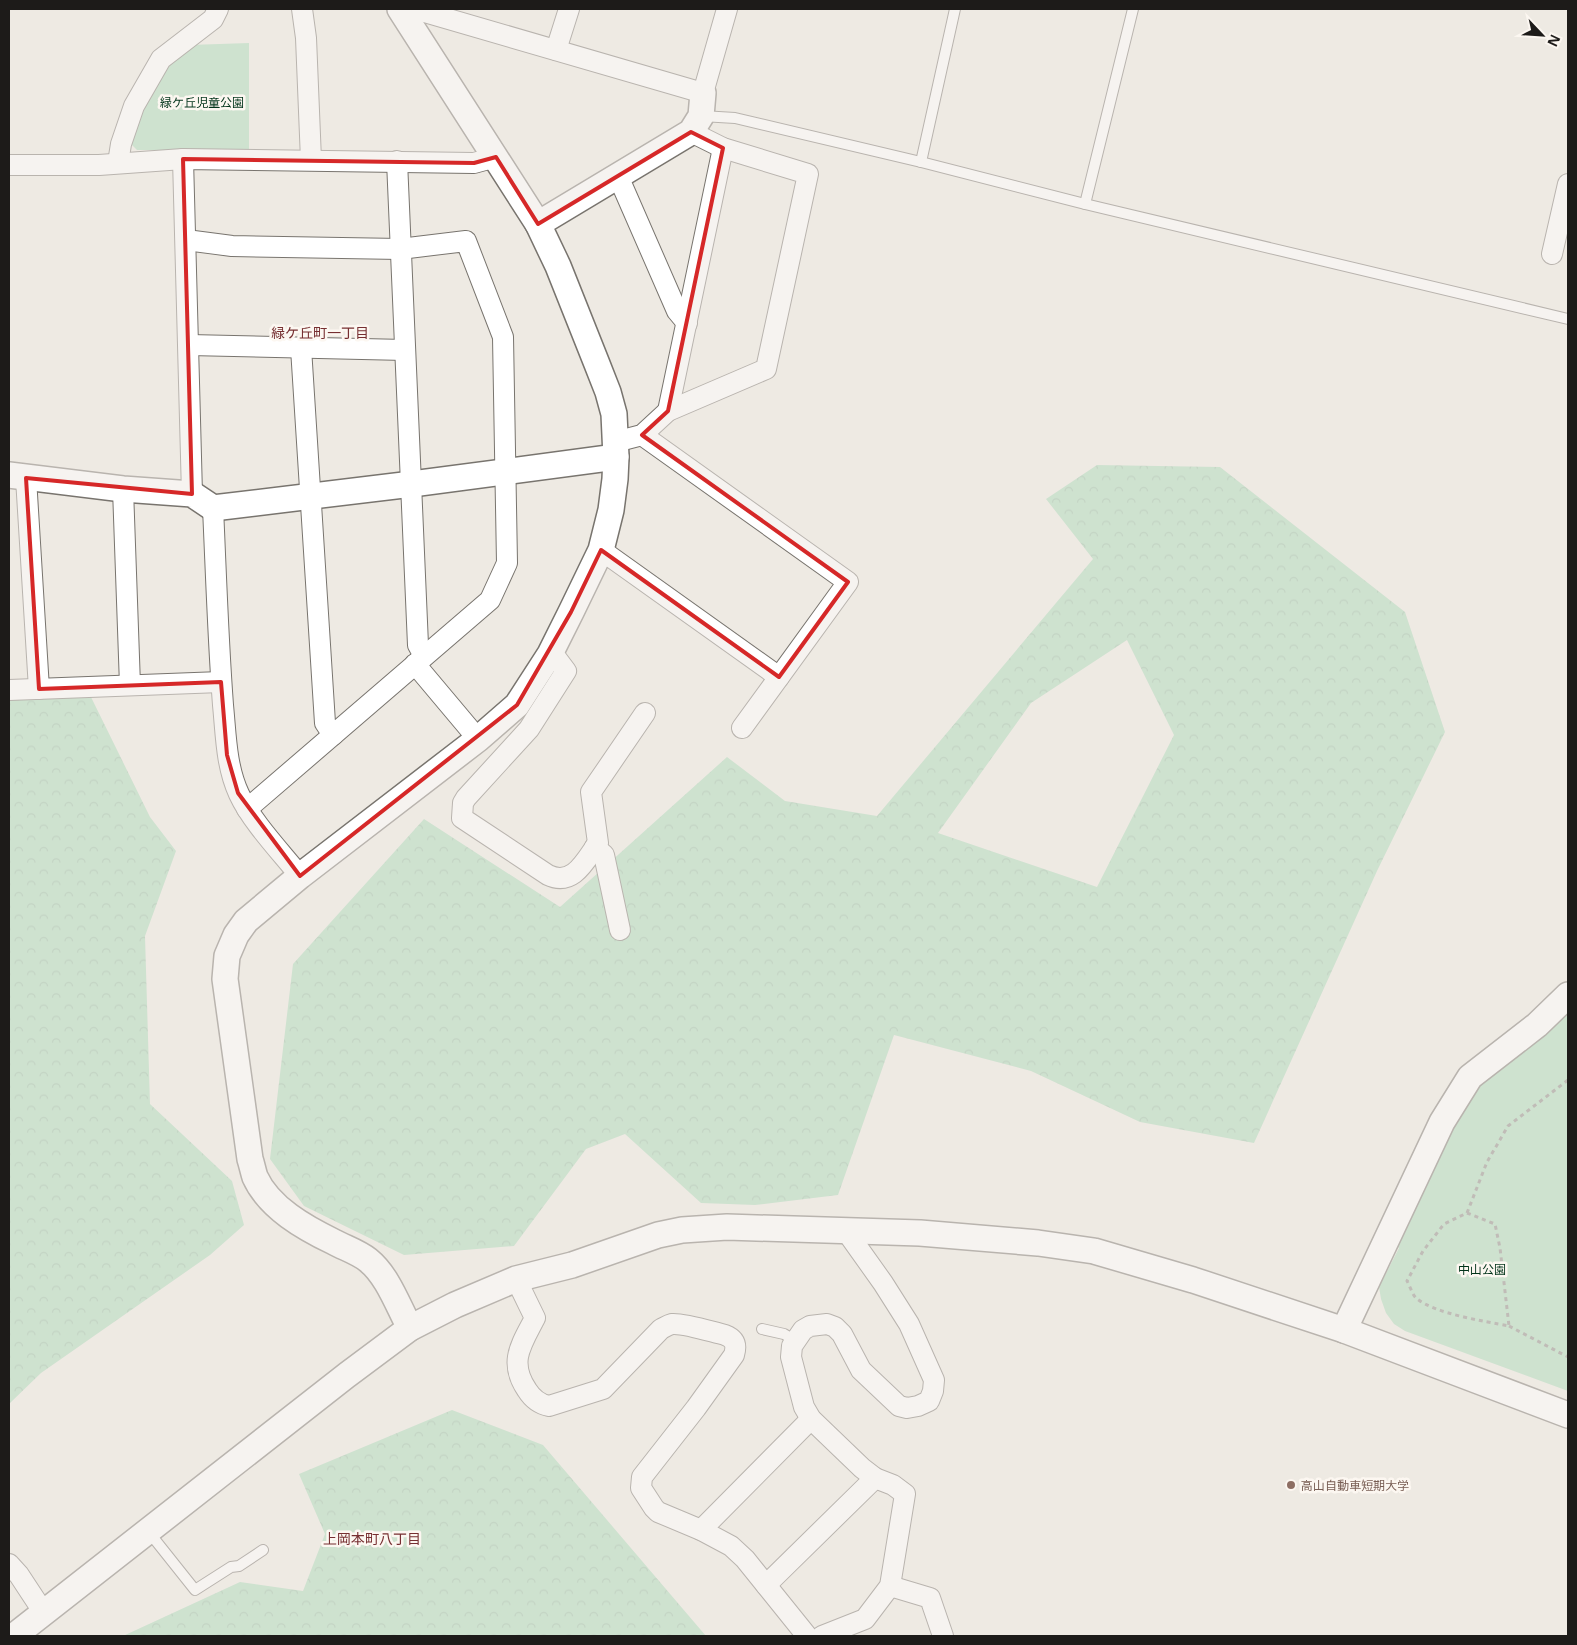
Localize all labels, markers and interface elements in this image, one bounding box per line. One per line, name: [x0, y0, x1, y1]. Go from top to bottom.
north arrow: [1517, 10, 1567, 60]
text: N: [1543, 32, 1565, 50]
park label: 緑ケ丘児童公園: [160, 94, 244, 111]
district label: 緑ケ丘町一丁目: [271, 323, 369, 342]
park label: 中山公園: [1458, 1261, 1506, 1278]
place label: 高山自動車短期大学: [1301, 1477, 1409, 1494]
marker: 高山自動車短期大学: [1285, 1479, 1297, 1491]
district label: 上岡本町八丁目: [323, 1529, 421, 1548]

